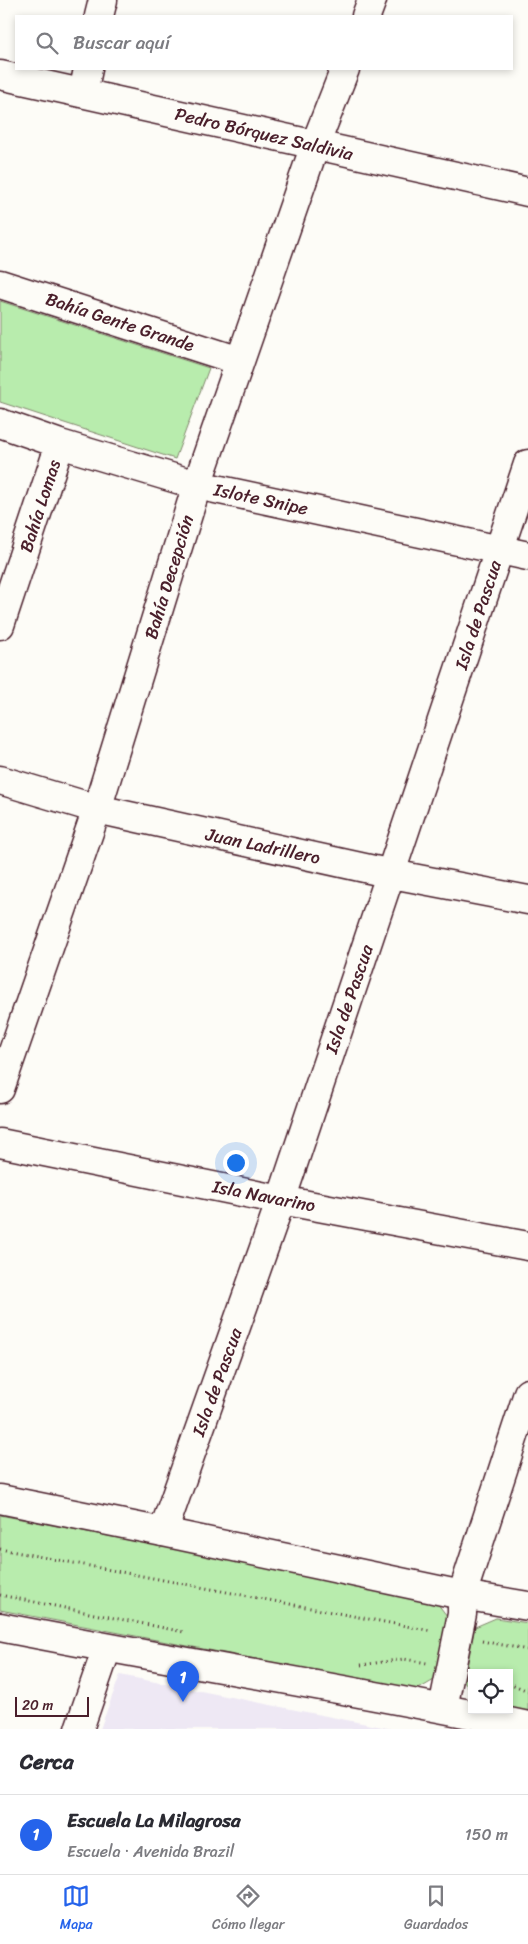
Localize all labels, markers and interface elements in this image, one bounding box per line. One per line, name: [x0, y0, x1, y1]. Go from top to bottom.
search box: [15, 15, 513, 70]
text: Buscar aquí: [73, 26, 170, 59]
icon: search: [33, 29, 61, 57]
street label: Pedro Bórquez Saldivia: [172, 98, 357, 170]
street label: Bahía Gente Grande: [41, 283, 199, 361]
street label: Bahía Lomas: [10, 455, 70, 557]
street label: Islote Snipe: [210, 473, 311, 525]
street label: Bahía Decepción: [135, 511, 203, 643]
street label: Isla de Pascua: [445, 555, 511, 675]
street label: Juan Ladrillero: [202, 818, 323, 874]
street label: Isla de Pascua: [315, 939, 383, 1059]
your location: [223, 1150, 249, 1176]
street label: Isla Navarino: [209, 1170, 318, 1222]
street label: Isla de Pascua: [182, 1322, 252, 1442]
pin: 1: [167, 1661, 199, 1702]
map controls: [468, 1669, 513, 1714]
button: locate: [468, 1669, 513, 1714]
text: 20 m: [22, 1693, 53, 1718]
scale bar: [15, 1694, 89, 1717]
text: Cerca: [20, 1743, 74, 1781]
text: Escuela La Milagrosa: [67, 1804, 241, 1837]
text: 1: [33, 1820, 39, 1849]
text: 150 m: [465, 1820, 508, 1849]
text: Escuela · Avenida Brazil: [67, 1837, 234, 1866]
tab: Mapa: [60, 1882, 93, 1937]
tab: Cómo llegar: [212, 1882, 284, 1937]
tab: Guardados: [404, 1882, 468, 1937]

